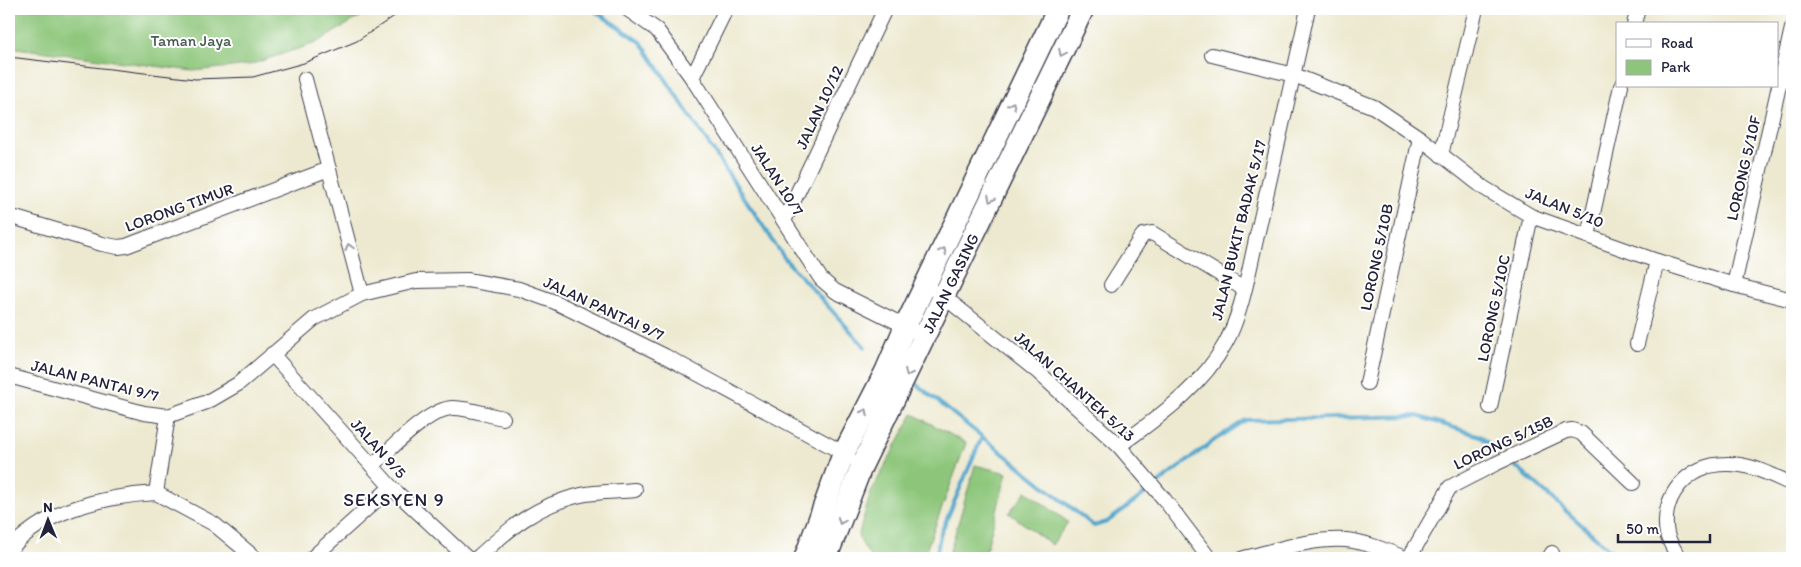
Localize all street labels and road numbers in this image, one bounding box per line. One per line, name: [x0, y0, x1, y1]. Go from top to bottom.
street label: JALAN 10/12: [792, 62, 847, 152]
street label: LORONG 5/10F: [1722, 113, 1765, 222]
street label: JALAN BUKIT BADAK 5/17: [1207, 138, 1270, 322]
street label: JALAN 10/7: [747, 140, 808, 219]
street label: LORONG TIMUR: [122, 179, 236, 236]
street label: JALAN 5/10: [1523, 183, 1607, 232]
street label: LORONG 5/10B: [1356, 202, 1397, 312]
street label: JALAN GASING: [918, 230, 983, 336]
street label: LORONG 5/10C: [1473, 253, 1514, 363]
street label: JALAN PANTAI 9/7: [541, 272, 667, 345]
street label: JALAN CHANTEK 5/13: [1010, 327, 1139, 446]
street label: JALAN PANTAI 9/7: [29, 355, 161, 406]
street label: LORONG 5/15B: [1450, 411, 1556, 474]
street label: JALAN 9/5: [347, 414, 410, 482]

